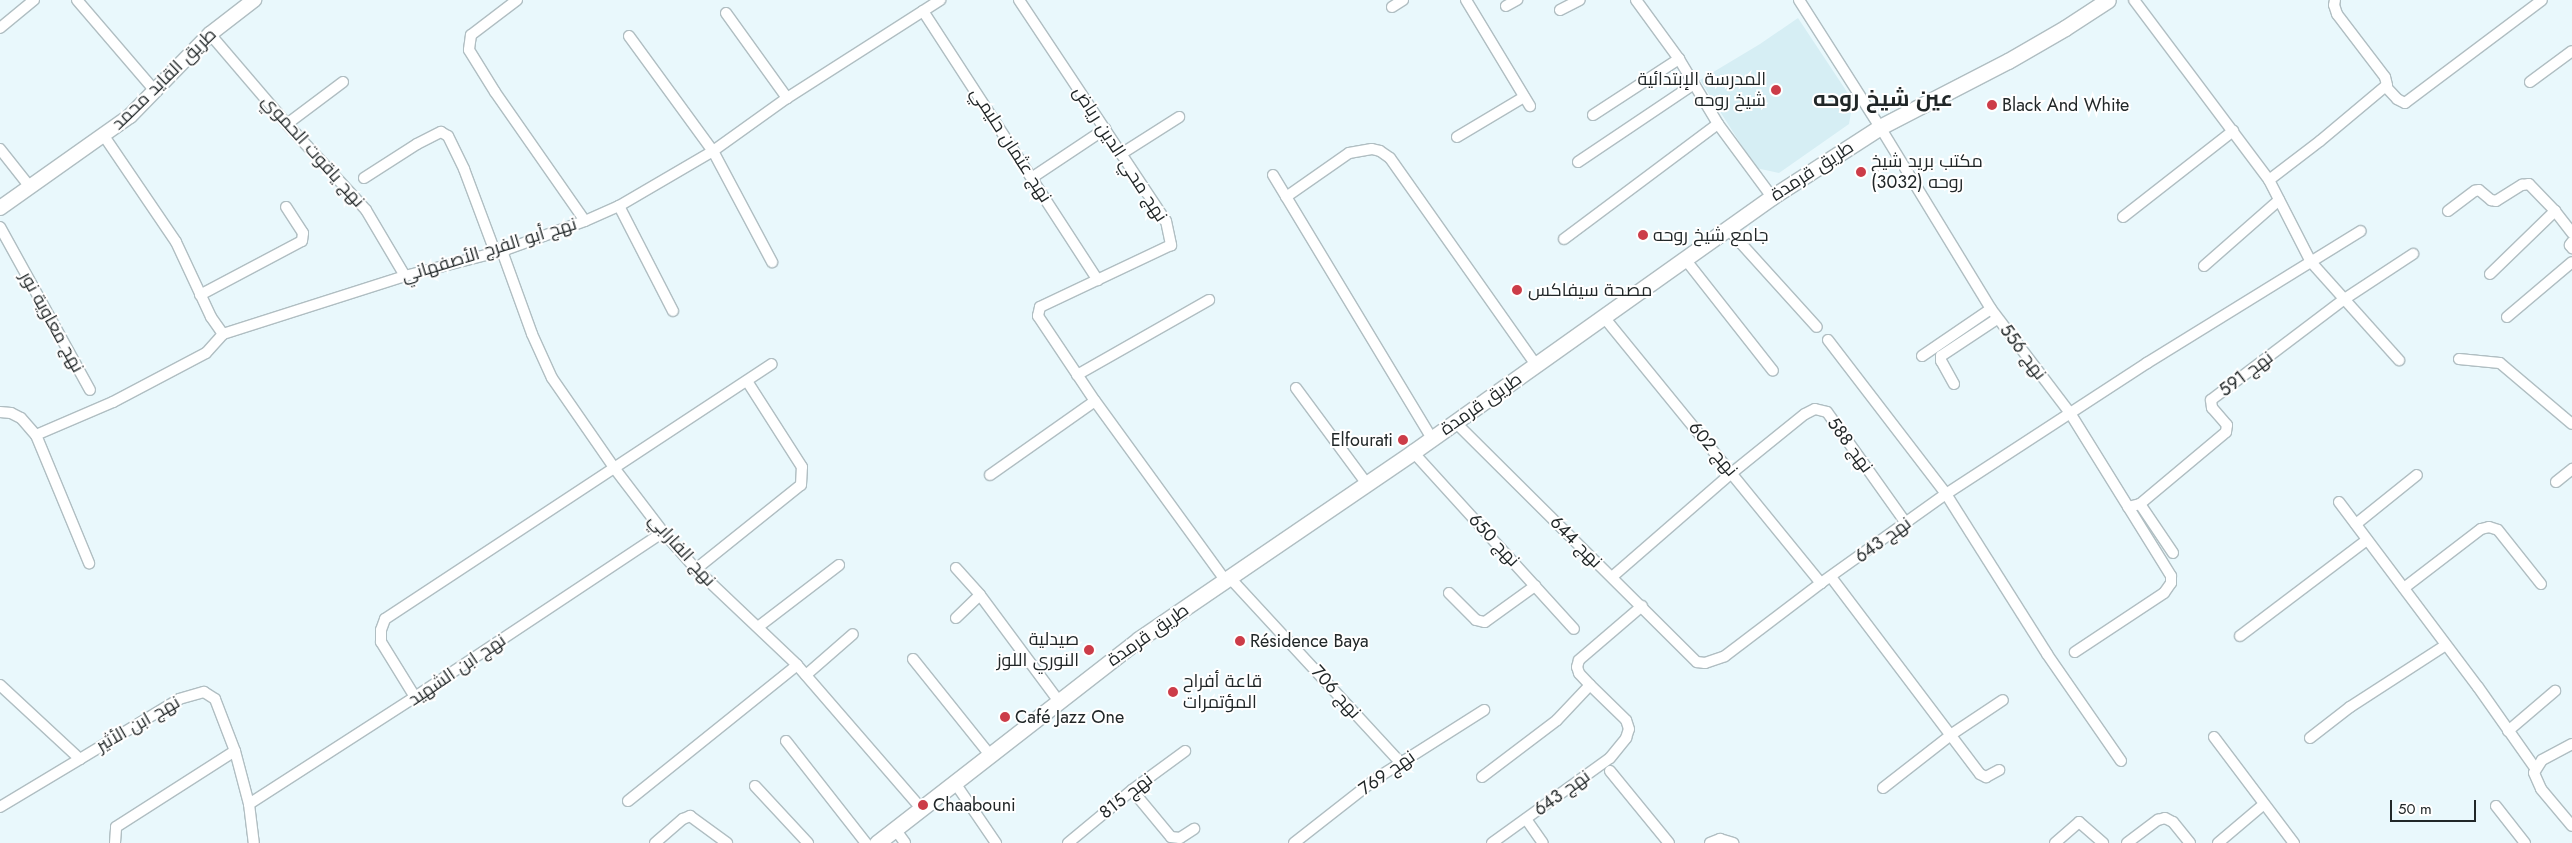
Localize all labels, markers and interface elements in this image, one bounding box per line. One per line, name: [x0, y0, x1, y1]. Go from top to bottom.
street label: طريق القايد محمد: [107, 24, 221, 134]
place label: المدرسة الإبتدائية شيخ روحه: [1637, 69, 1766, 112]
street label: نهج محي الدين رياض: [1068, 82, 1172, 226]
street label: نهج عثمان حليمي: [966, 83, 1056, 207]
marker: المدرسة الإبتدائية شيخ روحه: [1770, 84, 1782, 96]
district label: عين شيخ روحه: [1813, 86, 1953, 112]
street label: نهج ياقوت الحموي: [257, 90, 369, 212]
place label: Black And White: [2002, 94, 2129, 116]
marker: Black And White: [1986, 99, 1998, 111]
street label: طريق قرمدة: [1766, 136, 1858, 206]
place label: مكتب بريد شيخ روحه (3032): [1871, 151, 1983, 193]
marker: مكتب بريد شيخ روحه (3032): [1855, 166, 1867, 178]
street label: نهج أبو الفرج الأصفهاني: [399, 213, 579, 287]
place label: جامع شيخ روحه: [1653, 224, 1768, 246]
marker: جامع شيخ روحه: [1637, 229, 1649, 241]
street label: نهج معاوية نور: [15, 268, 89, 376]
place label: مصحة سيفاكس: [1528, 279, 1652, 301]
marker: مصحة سيفاكس: [1510, 283, 1524, 297]
street label: نهج 556: [1995, 320, 2051, 384]
street label: نهج 591: [2215, 347, 2277, 401]
street label: طريق قرمدة: [1436, 368, 1526, 440]
street label: نهج 588: [1823, 413, 1877, 477]
street label: نهج 602: [1684, 417, 1742, 481]
place label: Elfourati: [1331, 429, 1393, 451]
marker: Elfourati: [1397, 434, 1409, 446]
street label: نهج الفارابي: [644, 509, 720, 591]
street label: نهج 650: [1464, 509, 1524, 571]
street label: نهج 644: [1545, 511, 1607, 573]
street label: نهج 643: [1851, 512, 1915, 568]
street label: طريق قرمدة: [1103, 599, 1193, 671]
street label: نهج ابن الشهيد: [404, 629, 510, 711]
place label: صيدلية النوري اللوز: [997, 629, 1079, 672]
place label: Résidence Baya: [1250, 630, 1369, 652]
marker: Résidence Baya: [1234, 635, 1246, 647]
marker: صيدلية النوري اللوز: [1083, 644, 1095, 656]
street label: نهج 706: [1307, 661, 1365, 723]
place label: قاعة أفراح المؤتمرات: [1183, 671, 1262, 714]
marker: قاعة أفراح المؤتمرات: [1167, 686, 1179, 698]
street label: نهج ابن الأثير: [92, 691, 184, 757]
place label: Café Jazz One: [1015, 706, 1124, 728]
marker: Café Jazz One: [999, 711, 1011, 723]
street label: نهج 769: [1355, 746, 1419, 800]
street label: نهج 643: [1530, 765, 1594, 821]
street label: نهج 815: [1095, 769, 1157, 823]
scale bar: [2392, 790, 2478, 822]
place label: Chaabouni: [933, 794, 1016, 816]
text: 50 m: [2398, 798, 2432, 820]
marker: Chaabouni: [917, 799, 929, 811]

